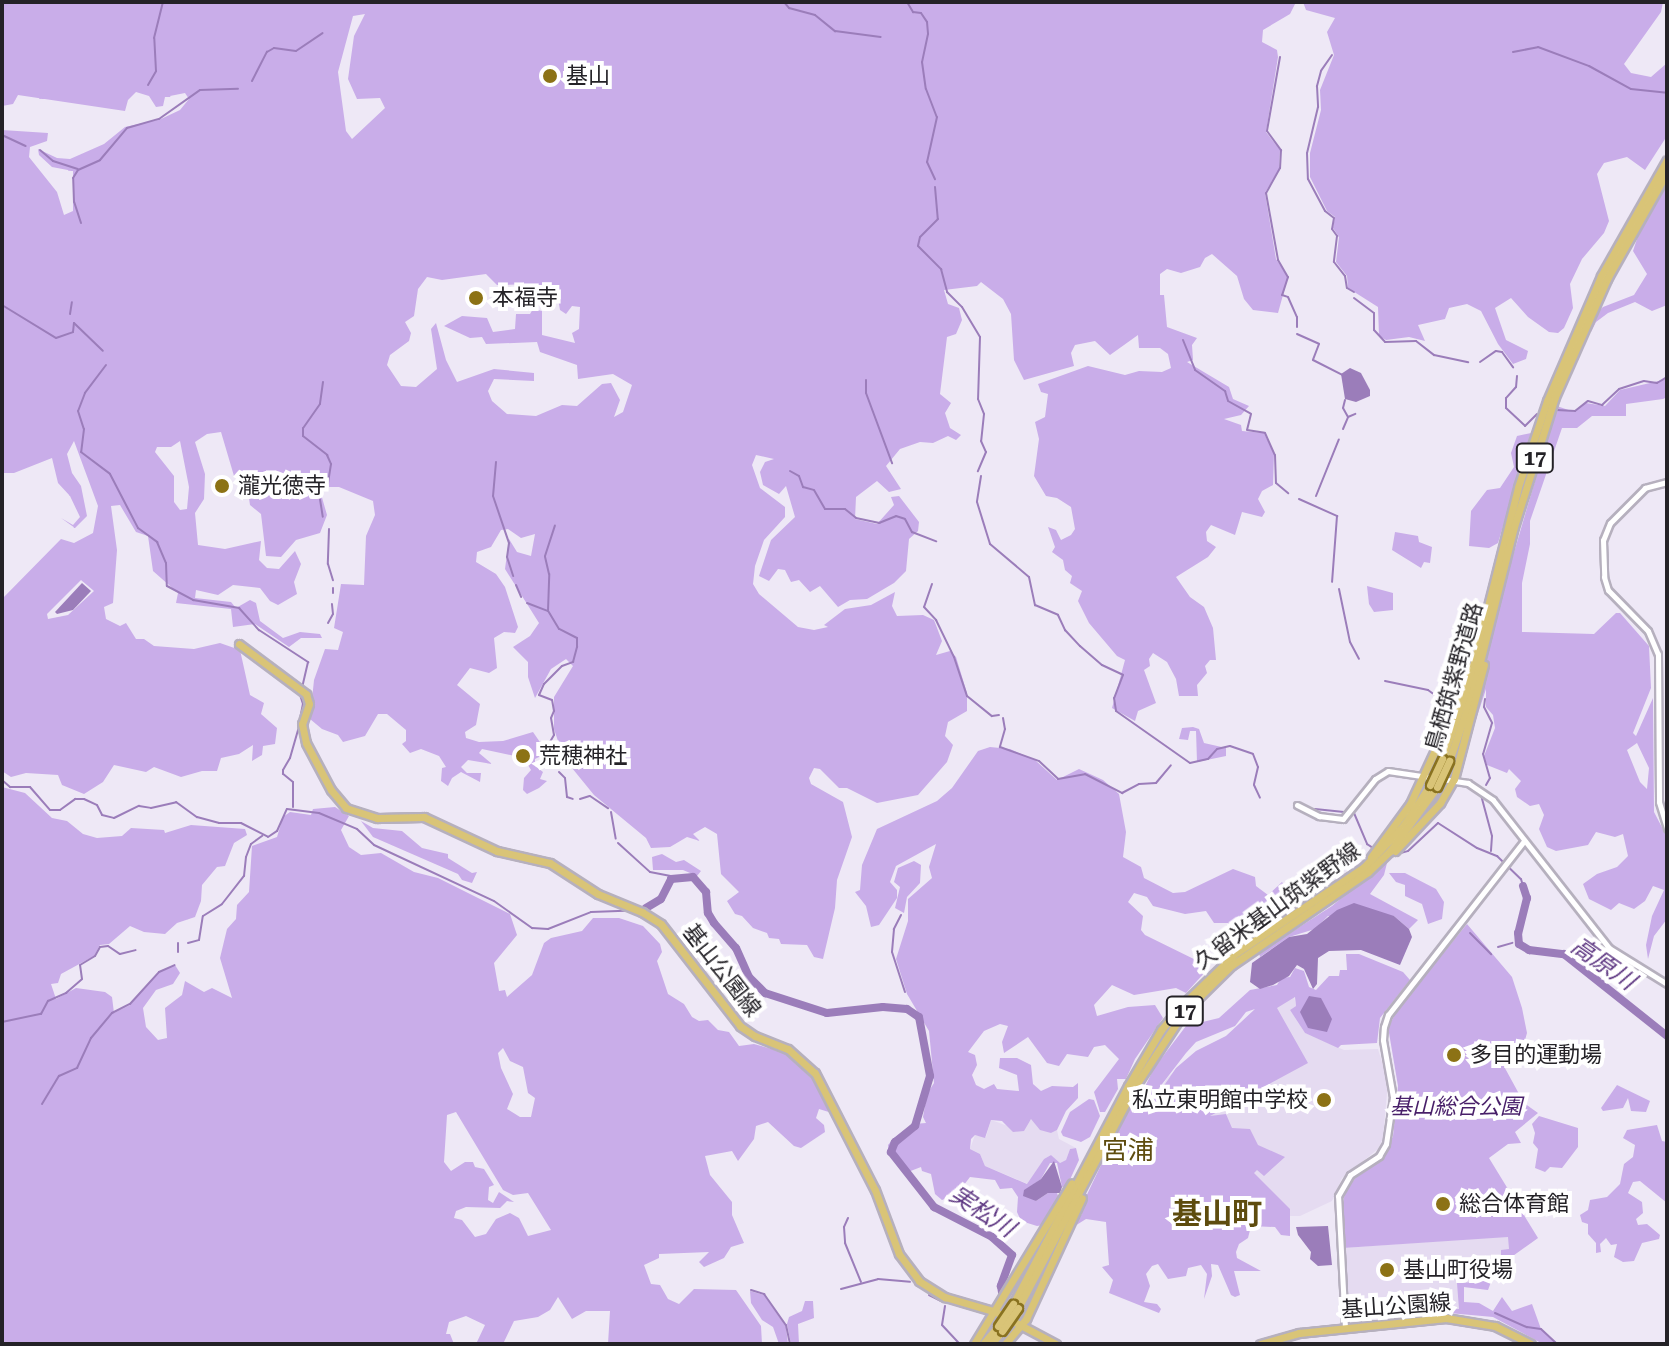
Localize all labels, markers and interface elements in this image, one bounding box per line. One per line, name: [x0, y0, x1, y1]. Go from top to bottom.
place label: 基山: [566, 63, 610, 89]
marker: 基山: [541, 67, 559, 85]
place label: 本福寺: [492, 285, 558, 311]
marker: 本福寺: [467, 289, 485, 307]
road number: 17: [1515, 442, 1555, 474]
place label: 瀧光徳寺: [238, 473, 326, 499]
marker: 瀧光徳寺: [213, 477, 231, 495]
street label: 鳥栖筑紫野道路: [1420, 599, 1488, 755]
place label: 荒穂神社: [539, 743, 627, 769]
marker: 荒穂神社: [514, 747, 532, 765]
street label: 久留米基山筑紫野線: [1189, 837, 1365, 975]
street label: 基山公園線: [678, 919, 766, 1021]
water label: 高原川: [1565, 932, 1641, 996]
road number: 17: [1165, 995, 1205, 1027]
place label: 多目的運動場: [1470, 1042, 1602, 1068]
marker: 多目的運動場: [1445, 1046, 1463, 1064]
place label: 私立東明館中学校: [1132, 1087, 1308, 1113]
marker: 私立東明館中学校: [1315, 1091, 1333, 1109]
park label: 基山総合公園: [1390, 1094, 1522, 1120]
district label: 宮浦: [1102, 1135, 1154, 1167]
water label: 実松川: [944, 1180, 1020, 1244]
place label: 総合体育館: [1459, 1191, 1569, 1217]
marker: 総合体育館: [1434, 1195, 1452, 1213]
district label: 基山町: [1172, 1196, 1262, 1232]
place label: 基山町役場: [1403, 1257, 1513, 1283]
marker: 基山町役場: [1378, 1261, 1396, 1279]
street label: 基山公園線: [1340, 1289, 1452, 1323]

